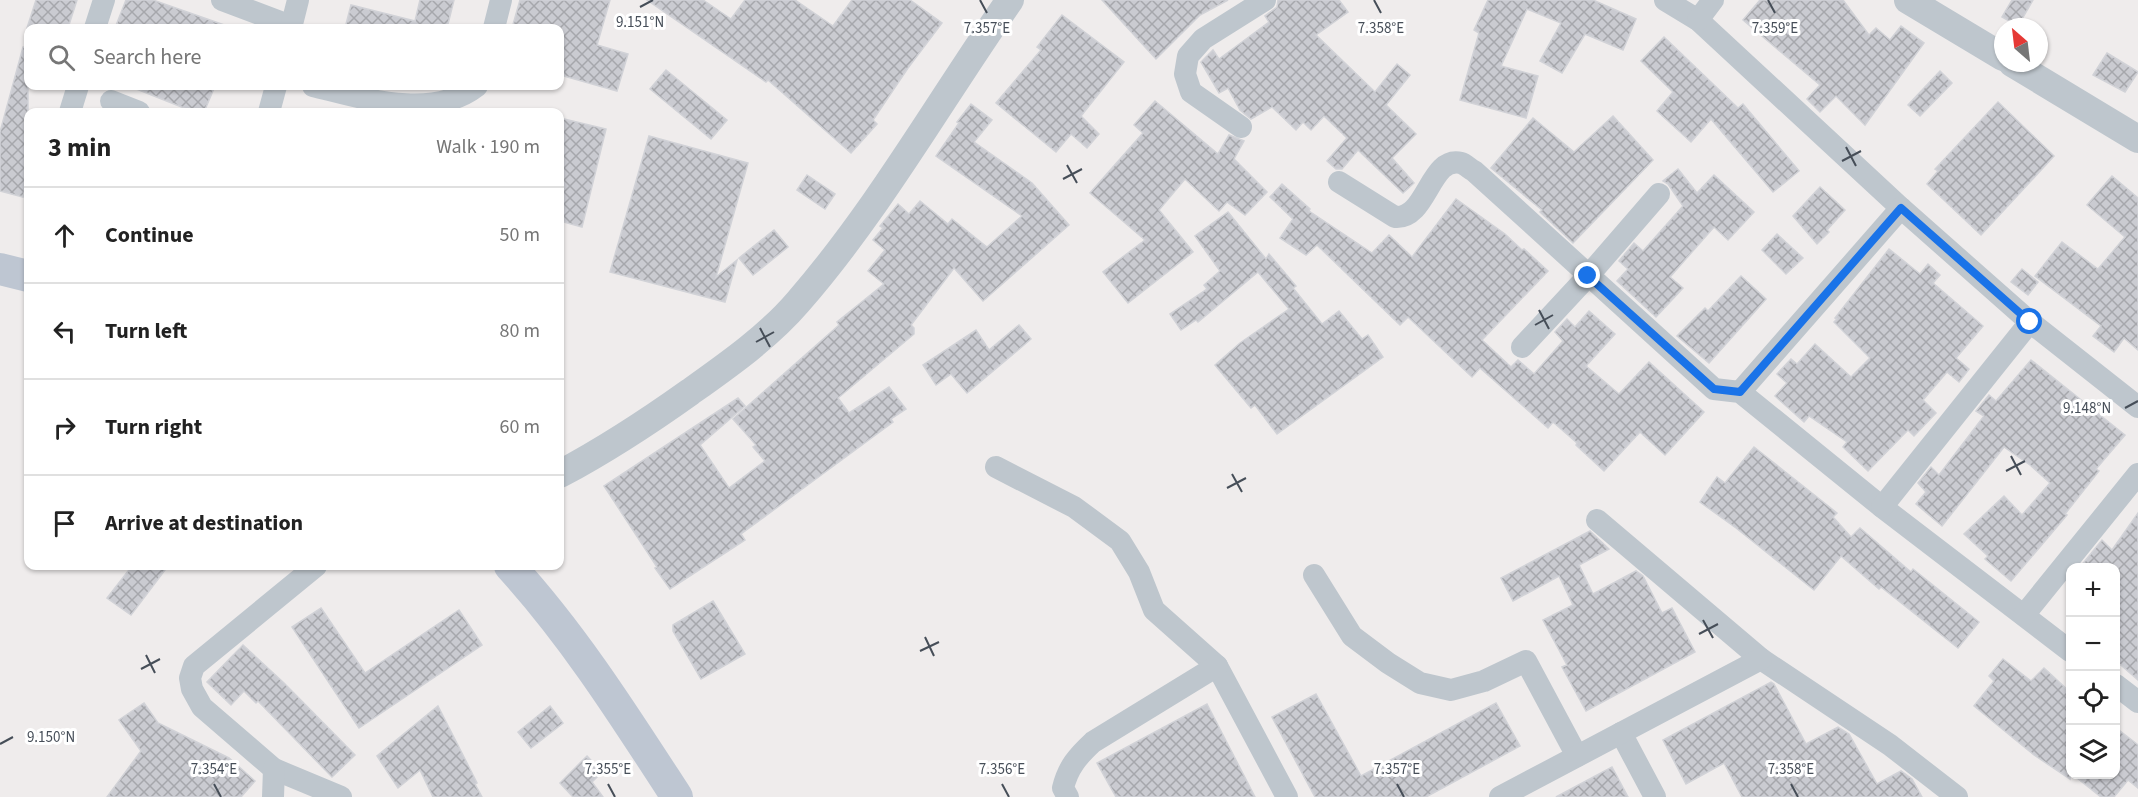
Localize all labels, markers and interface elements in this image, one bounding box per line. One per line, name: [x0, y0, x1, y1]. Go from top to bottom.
text: 9.151°N: [616, 12, 664, 33]
text: 7.357°E: [964, 18, 1010, 39]
text: 7.358°E: [1358, 18, 1404, 39]
text: 7.359°E: [1752, 18, 1798, 39]
north arrow: [1994, 18, 2048, 72]
search box: [24, 24, 564, 90]
icon: search: [45, 41, 78, 74]
text: Search here: [93, 41, 201, 73]
text: 3 min: [48, 129, 111, 166]
text: Walk · 190 m: [436, 133, 540, 161]
icon: ahead: [48, 219, 81, 252]
text: Continue: [105, 219, 194, 251]
text: 50 m: [500, 221, 540, 249]
route end: [1574, 262, 1600, 288]
route start: [2016, 308, 2042, 334]
icon: left: [48, 315, 81, 348]
text: Turn left: [105, 315, 187, 347]
text: 80 m: [500, 317, 540, 345]
text: 9.148°N: [2063, 398, 2111, 419]
icon: right: [48, 411, 81, 444]
text: Turn right: [105, 411, 202, 443]
text: 60 m: [500, 413, 540, 441]
icon: arrive: [48, 507, 81, 540]
text: Arrive at destination: [105, 507, 303, 539]
map controls: [2066, 563, 2120, 779]
button: +: [2066, 563, 2120, 617]
button: −: [2066, 617, 2120, 671]
button: locate: [2066, 671, 2120, 725]
button: layers: [2066, 725, 2120, 779]
text: 9.150°N: [27, 727, 75, 748]
text: 7.354°E: [191, 759, 237, 780]
text: 7.355°E: [585, 759, 631, 780]
text: 7.356°E: [979, 759, 1025, 780]
text: 7.357°E: [1374, 759, 1420, 780]
text: 7.358°E: [1768, 759, 1814, 780]

